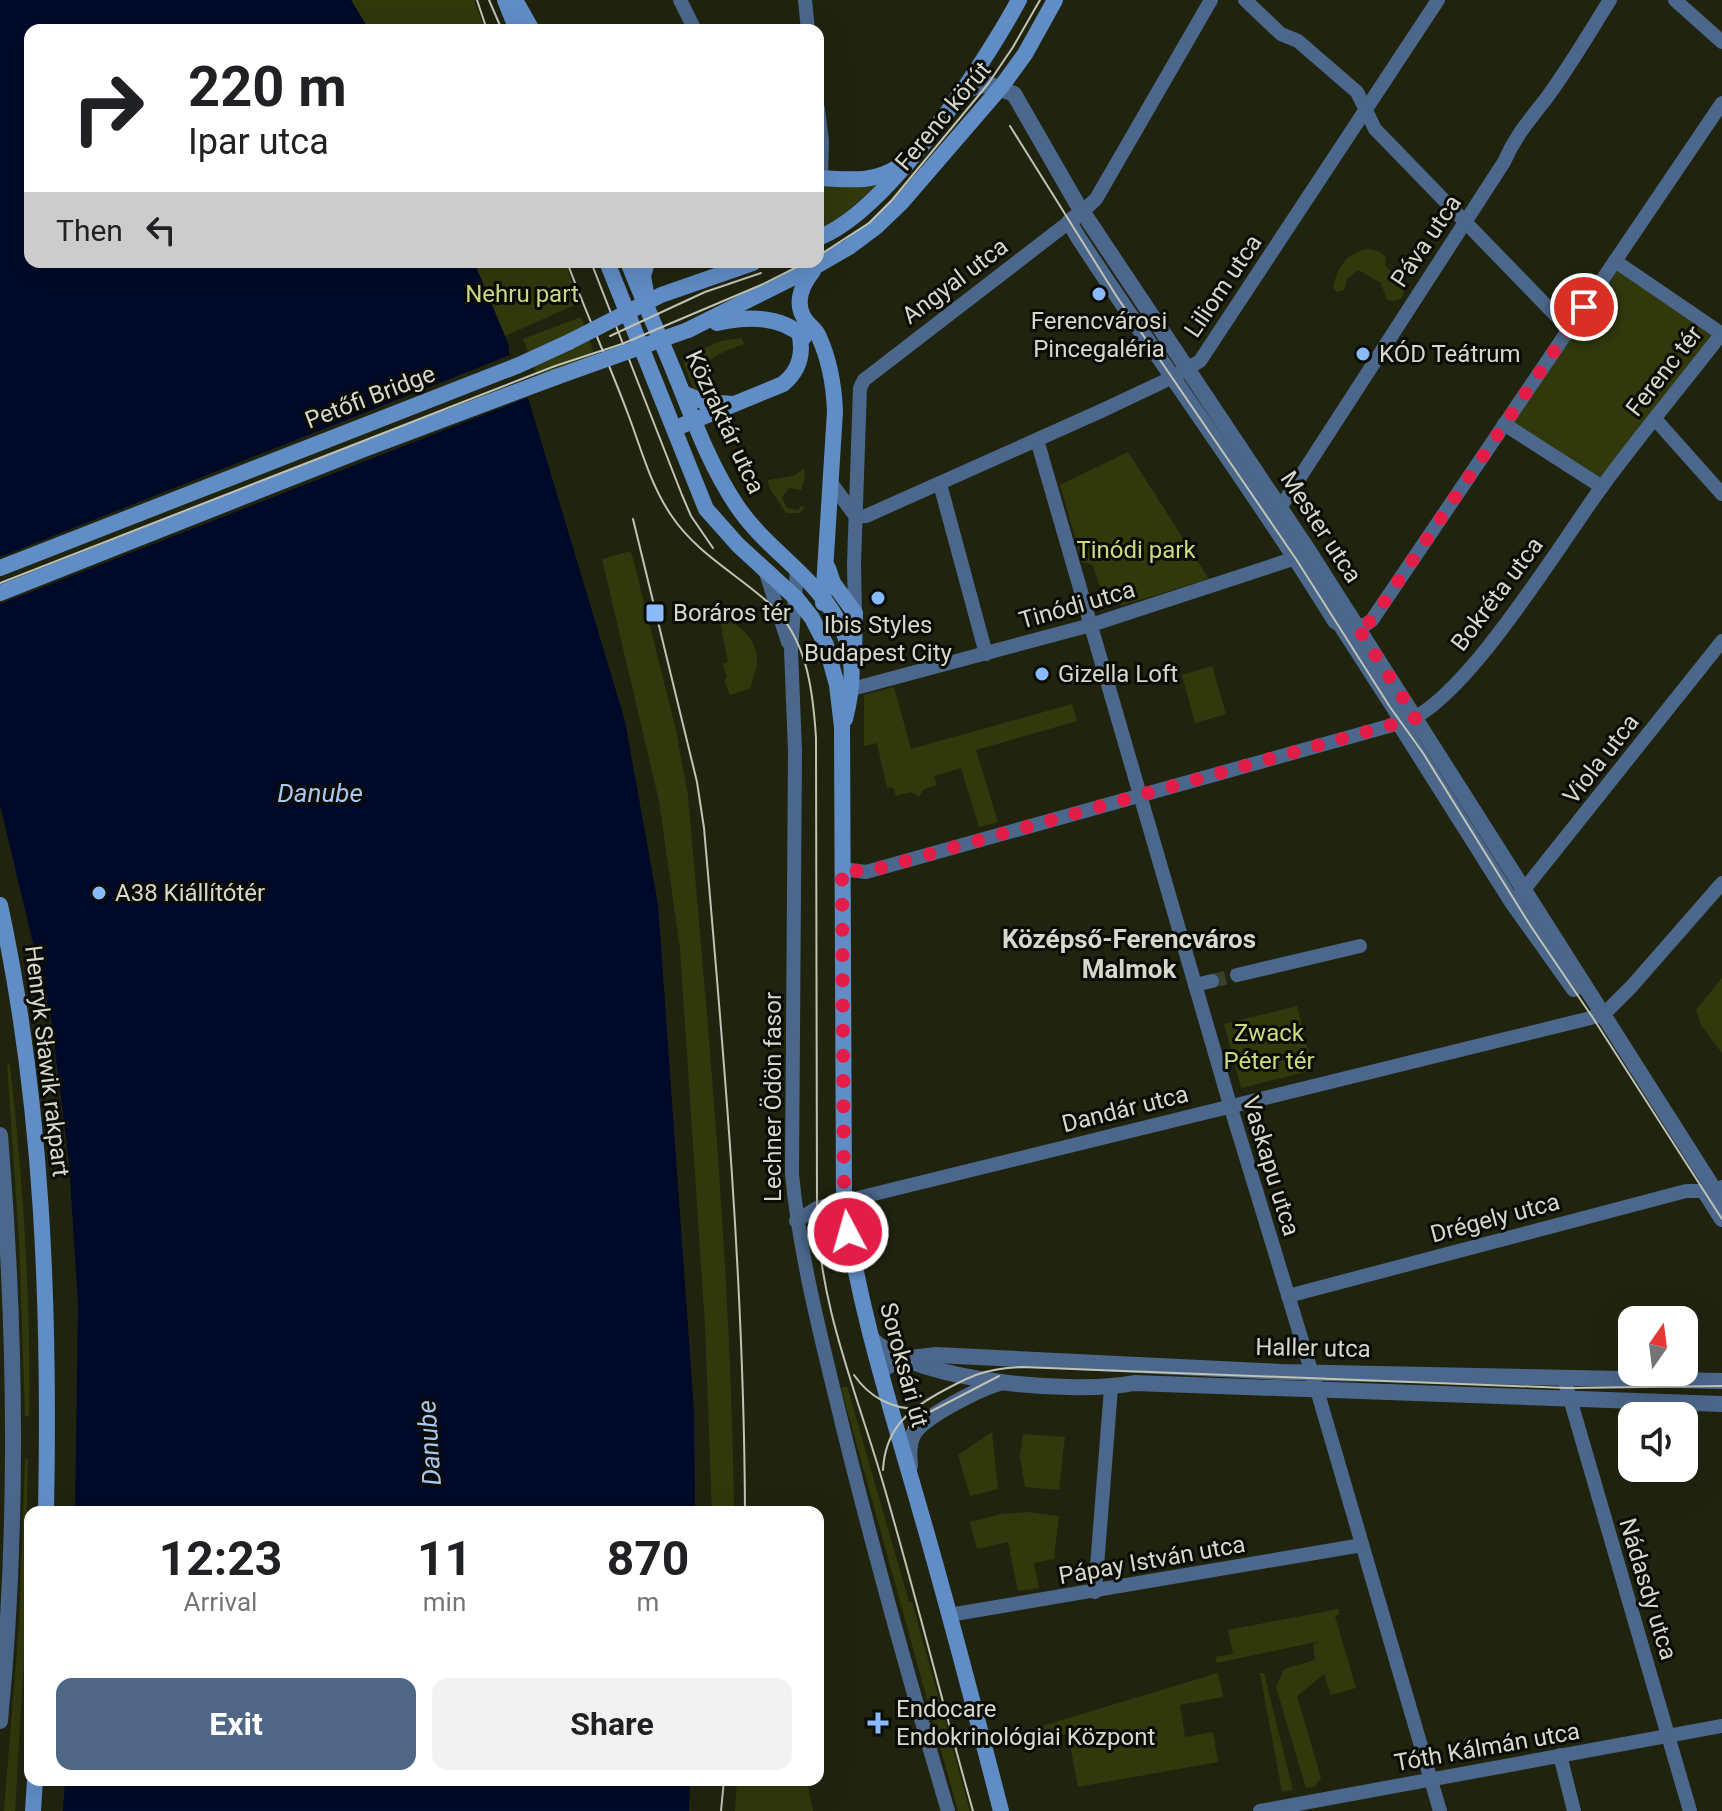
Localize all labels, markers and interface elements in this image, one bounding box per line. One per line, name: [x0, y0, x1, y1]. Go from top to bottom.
text: 220 m: [188, 54, 347, 120]
icon: right: [56, 56, 160, 160]
street label: Ferenc körút: [889, 56, 997, 176]
text: Ipar utca: [188, 121, 329, 163]
street label: Páva utca: [1385, 190, 1467, 292]
icon: left: [139, 208, 183, 252]
text: Then: [56, 213, 123, 248]
street label: Liliom utca: [1178, 229, 1268, 343]
street label: Angyal utca: [897, 232, 1013, 330]
pin: [1550, 273, 1618, 341]
park label: Nehru part: [465, 280, 579, 308]
marker: Ferencvárosi Pincegaléria: [1090, 285, 1108, 303]
icon: arrive: [1562, 285, 1606, 329]
place label: Ferencvárosi Pincegaléria: [1031, 307, 1167, 363]
street label: Ferenc tér: [1620, 320, 1708, 422]
place label: KÓD Teátrum: [1379, 340, 1521, 368]
marker: KÓD Teátrum: [1354, 345, 1372, 363]
street label: Közraktár utca: [680, 346, 770, 498]
street label: Petőfi Bridge: [301, 359, 439, 435]
street label: Mester utca: [1275, 466, 1367, 588]
street label: Bokréta utca: [1445, 532, 1549, 656]
park label: Tinódi park: [1076, 536, 1196, 564]
street label: Tinódi utca: [1016, 575, 1138, 635]
marker: Ibis Styles Budapest City: [869, 589, 887, 607]
place label: Boráros tér: [673, 599, 791, 627]
marker: Boráros tér: [644, 602, 666, 624]
place label: Ibis Styles Budapest City: [804, 611, 953, 667]
place label: Gizella Loft: [1058, 660, 1178, 688]
marker: Gizella Loft: [1033, 665, 1051, 683]
street label: Viola utca: [1557, 708, 1645, 810]
water label: Danube: [277, 778, 363, 808]
place label: A38 Kiállítótér: [115, 879, 265, 907]
marker: A38 Kiállítótér: [90, 884, 108, 902]
district label: Középső-Ferencváros Malmok: [1002, 924, 1256, 984]
street label: Henryk Sławik rakpart: [19, 944, 75, 1178]
street label: Lechner Ödön fasor: [759, 992, 787, 1202]
park label: Zwack Péter tér: [1223, 1019, 1315, 1075]
street label: Dandár utca: [1059, 1080, 1191, 1138]
street label: Vaskapu utca: [1236, 1093, 1306, 1239]
street label: Drégely utca: [1427, 1187, 1563, 1249]
position arrow: [806, 1190, 890, 1274]
street label: Soroksári út: [874, 1299, 934, 1431]
north arrow: [1618, 1306, 1698, 1386]
map controls: [1618, 1306, 1698, 1482]
street label: Haller utca: [1255, 1333, 1371, 1363]
water label: Danube: [411, 1399, 447, 1487]
button: sound: [1618, 1402, 1698, 1482]
street label: Nádasdy utca: [1613, 1515, 1683, 1663]
text: 12:23: [159, 1530, 282, 1587]
text: 11: [417, 1530, 472, 1587]
text: 870: [607, 1530, 689, 1587]
street label: Pápay István utca: [1057, 1530, 1247, 1590]
text: Arrival: [184, 1587, 257, 1617]
text: min: [423, 1587, 466, 1617]
text: m: [637, 1587, 659, 1617]
button: Exit: [56, 1678, 416, 1770]
button: Share: [432, 1678, 792, 1770]
place label: Endocare Endokrinológiai Központ: [896, 1695, 1155, 1751]
marker: Endocare Endokrinológiai Központ: [867, 1712, 889, 1734]
street label: Tóth Kálmán utca: [1392, 1717, 1582, 1777]

